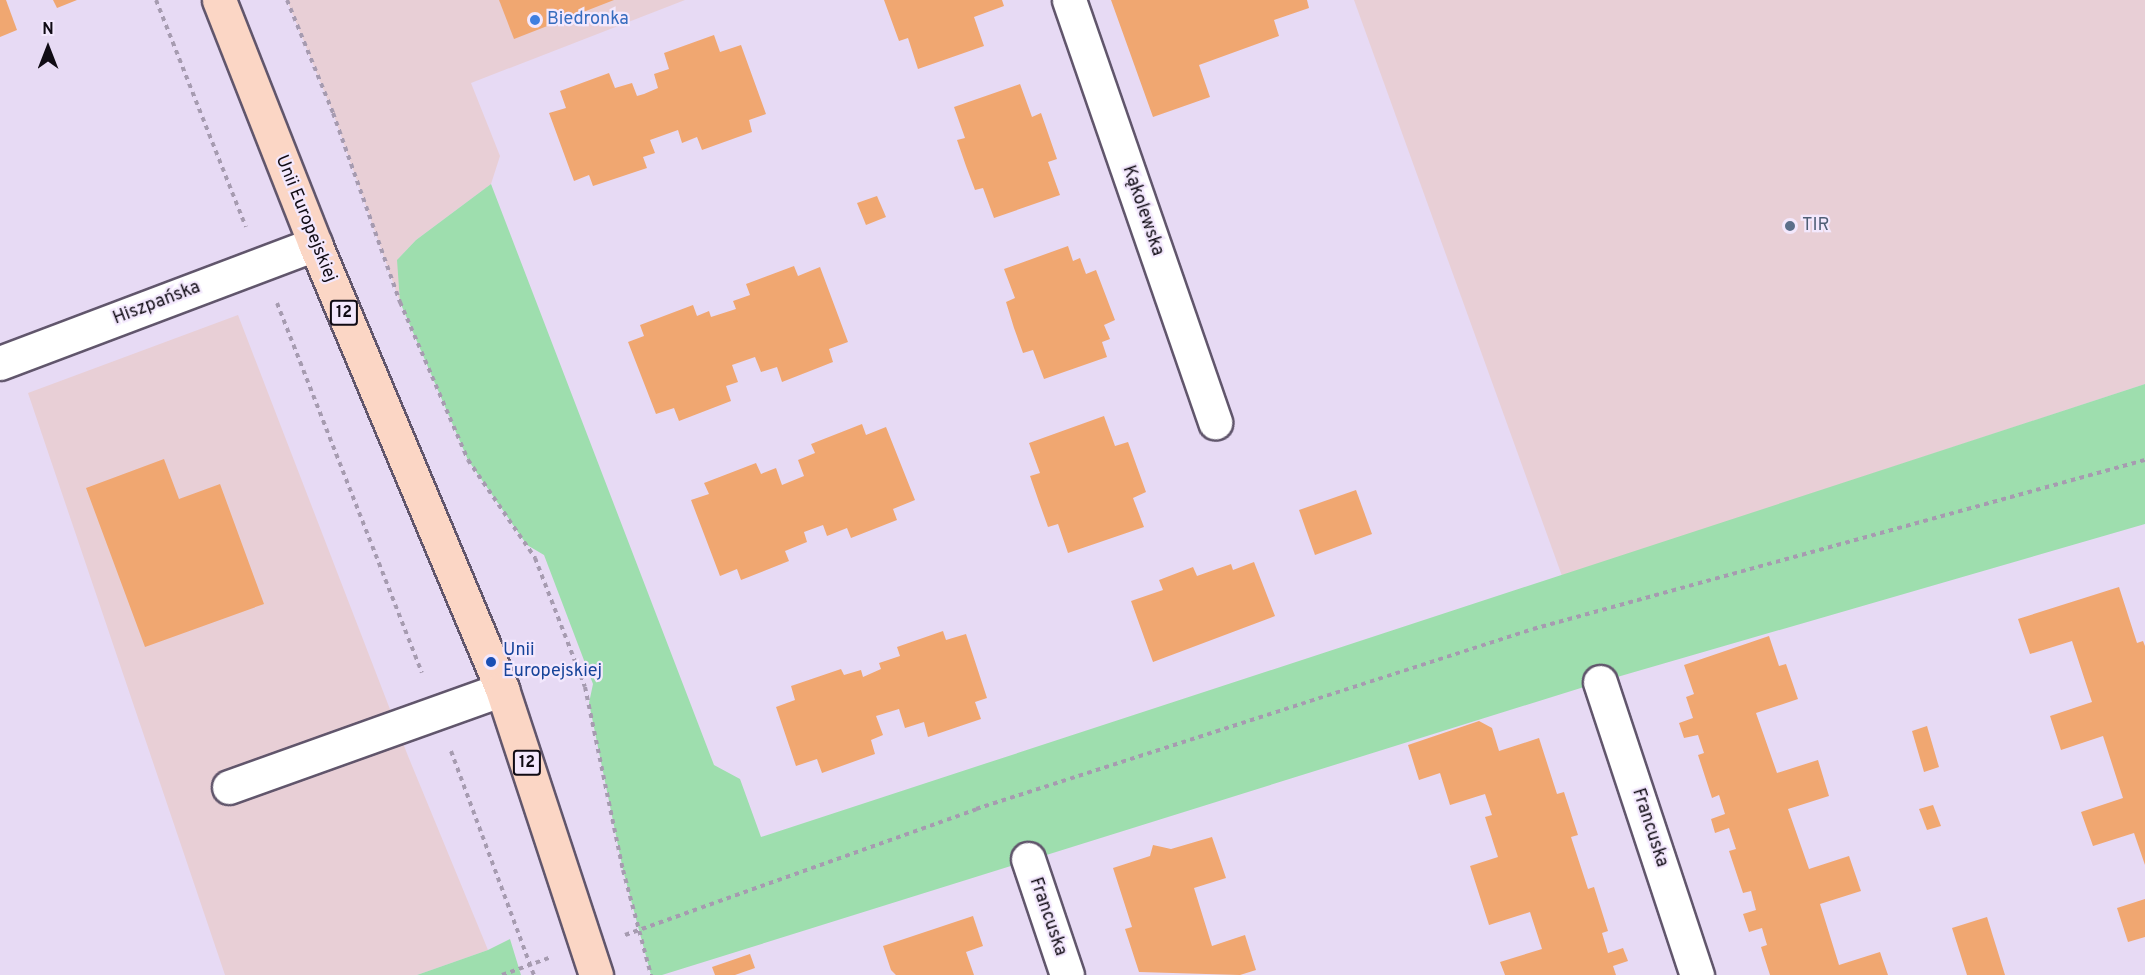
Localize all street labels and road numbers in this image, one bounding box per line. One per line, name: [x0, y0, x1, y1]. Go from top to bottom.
street label: Unii Europejskiej: [270, 152, 340, 286]
street label: Kąkolewska: [1116, 163, 1168, 259]
street label: Hiszpańska: [110, 277, 204, 331]
road number: 12: [329, 300, 359, 326]
road number: 12: [512, 750, 542, 776]
street label: Francuska: [1626, 786, 1672, 870]
street label: Francuska: [1024, 875, 1070, 959]

